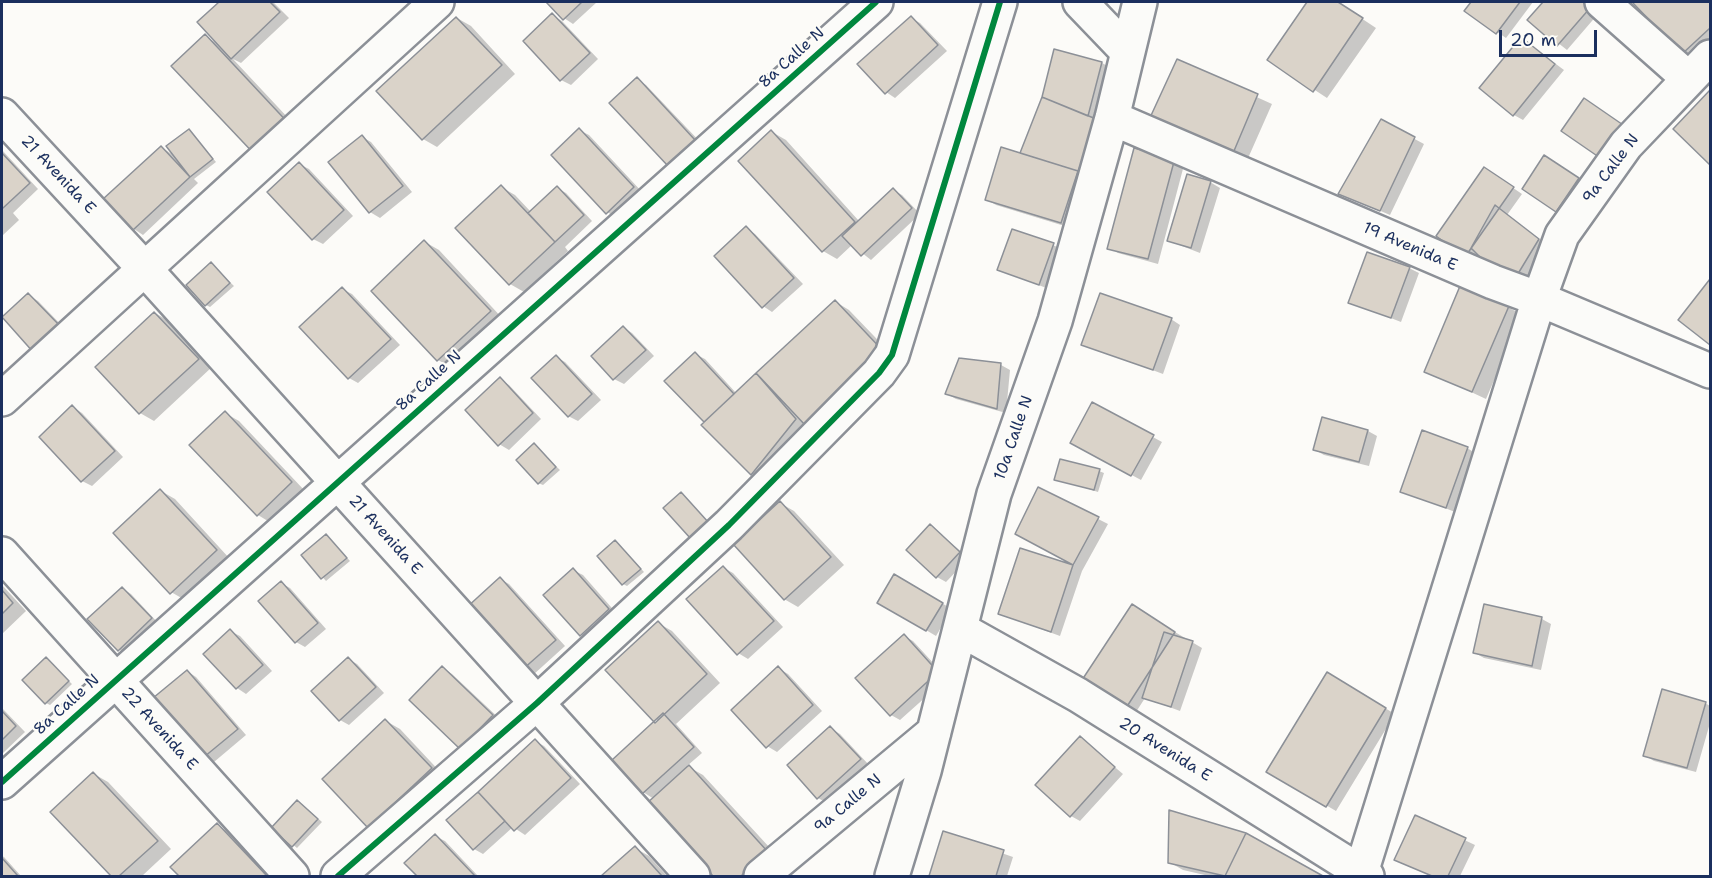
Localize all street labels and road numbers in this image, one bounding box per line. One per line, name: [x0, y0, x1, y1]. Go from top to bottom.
street label: 8a Calle N: [755, 23, 829, 93]
street label: 9a Calle N: [1579, 131, 1643, 207]
street label: 21 Avenida E: [17, 132, 99, 218]
street label: 19 Avenida E: [1360, 218, 1460, 276]
street label: 8a Calle N: [392, 346, 466, 416]
street label: 10a Calle N: [991, 393, 1037, 483]
street label: 21 Avenida E: [344, 491, 426, 579]
street label: 8a Calle N: [30, 670, 104, 740]
street label: 22 Avenida E: [117, 683, 201, 775]
street label: 20 Avenida E: [1115, 714, 1215, 786]
street label: 9a Calle N: [810, 770, 886, 838]

